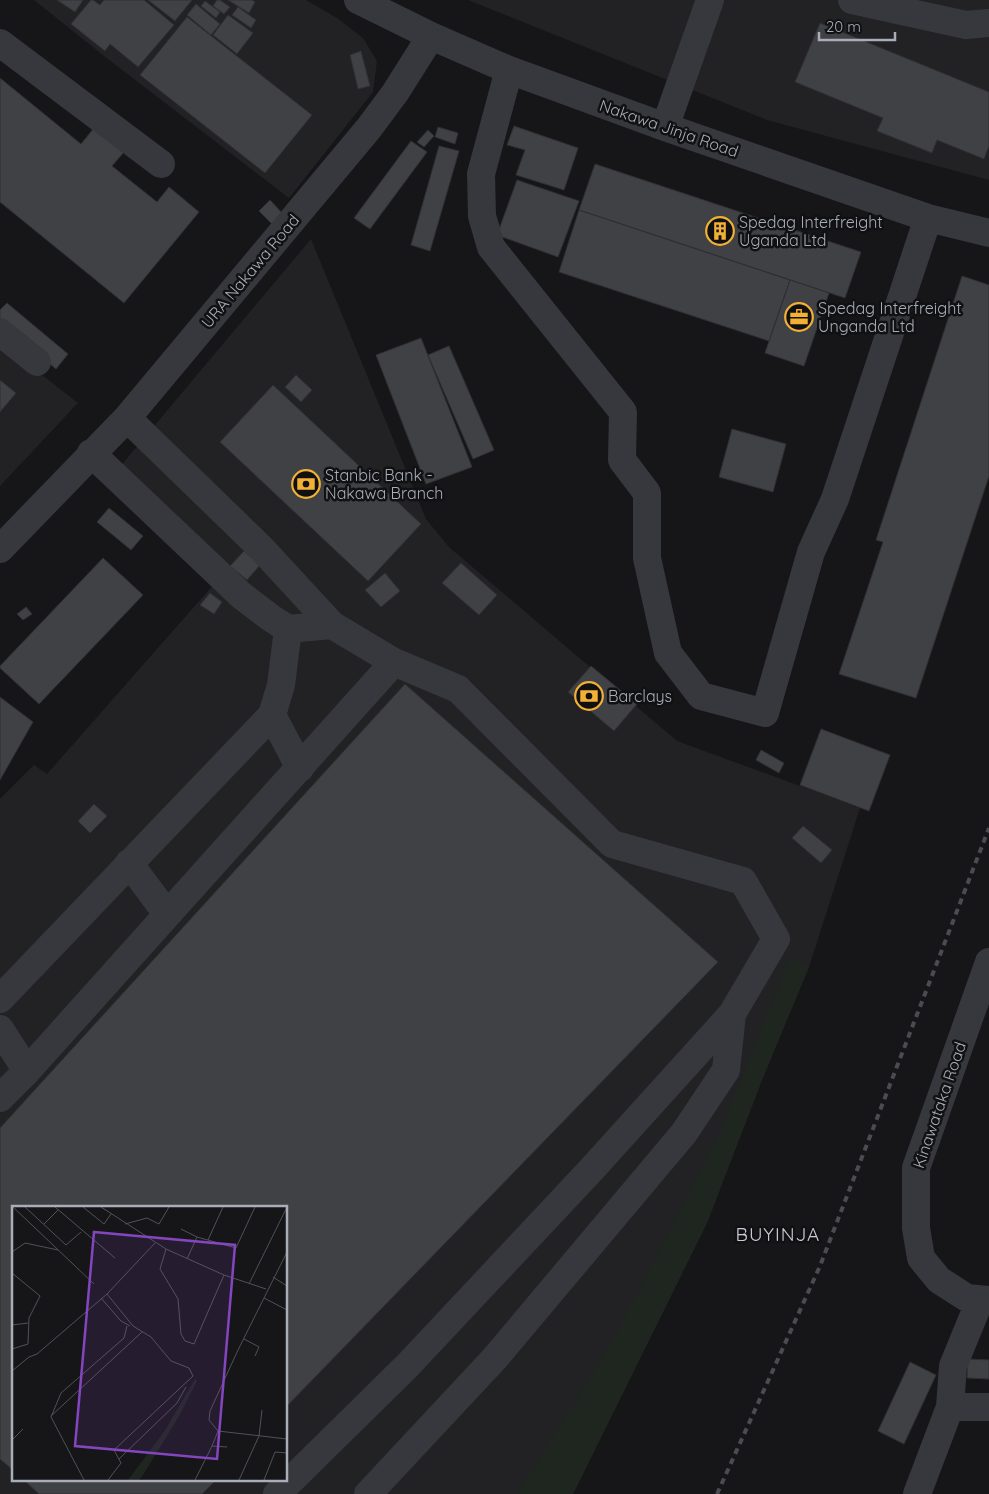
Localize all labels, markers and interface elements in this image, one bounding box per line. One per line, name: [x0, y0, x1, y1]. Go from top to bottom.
scale bar: [819, 10, 895, 42]
text: 20 m: [826, 17, 861, 36]
street label: Nakawa Jinja Road: [597, 95, 741, 161]
street label: URA Nakawa Road: [197, 210, 303, 332]
place label: Spedag Interfreight Uganda Ltd: [739, 212, 883, 250]
building icon: Spedag Interfreight Uganda Ltd: [705, 216, 735, 246]
place label: Spedag Interfreight Unganda Ltd: [818, 298, 962, 336]
office icon: Spedag Interfreight Unganda Ltd: [784, 302, 814, 332]
place label: Stanbic Bank - Nakawa Branch: [325, 465, 443, 503]
bank icon: Stanbic Bank - Nakawa Branch: [291, 469, 321, 499]
bank icon: Barclays: [574, 681, 604, 711]
place label: Barclays: [608, 686, 672, 706]
street label: Kinawataka Road: [908, 1039, 970, 1171]
inset map: [12, 1206, 288, 1482]
district label: BUYINJA: [736, 1222, 820, 1246]

